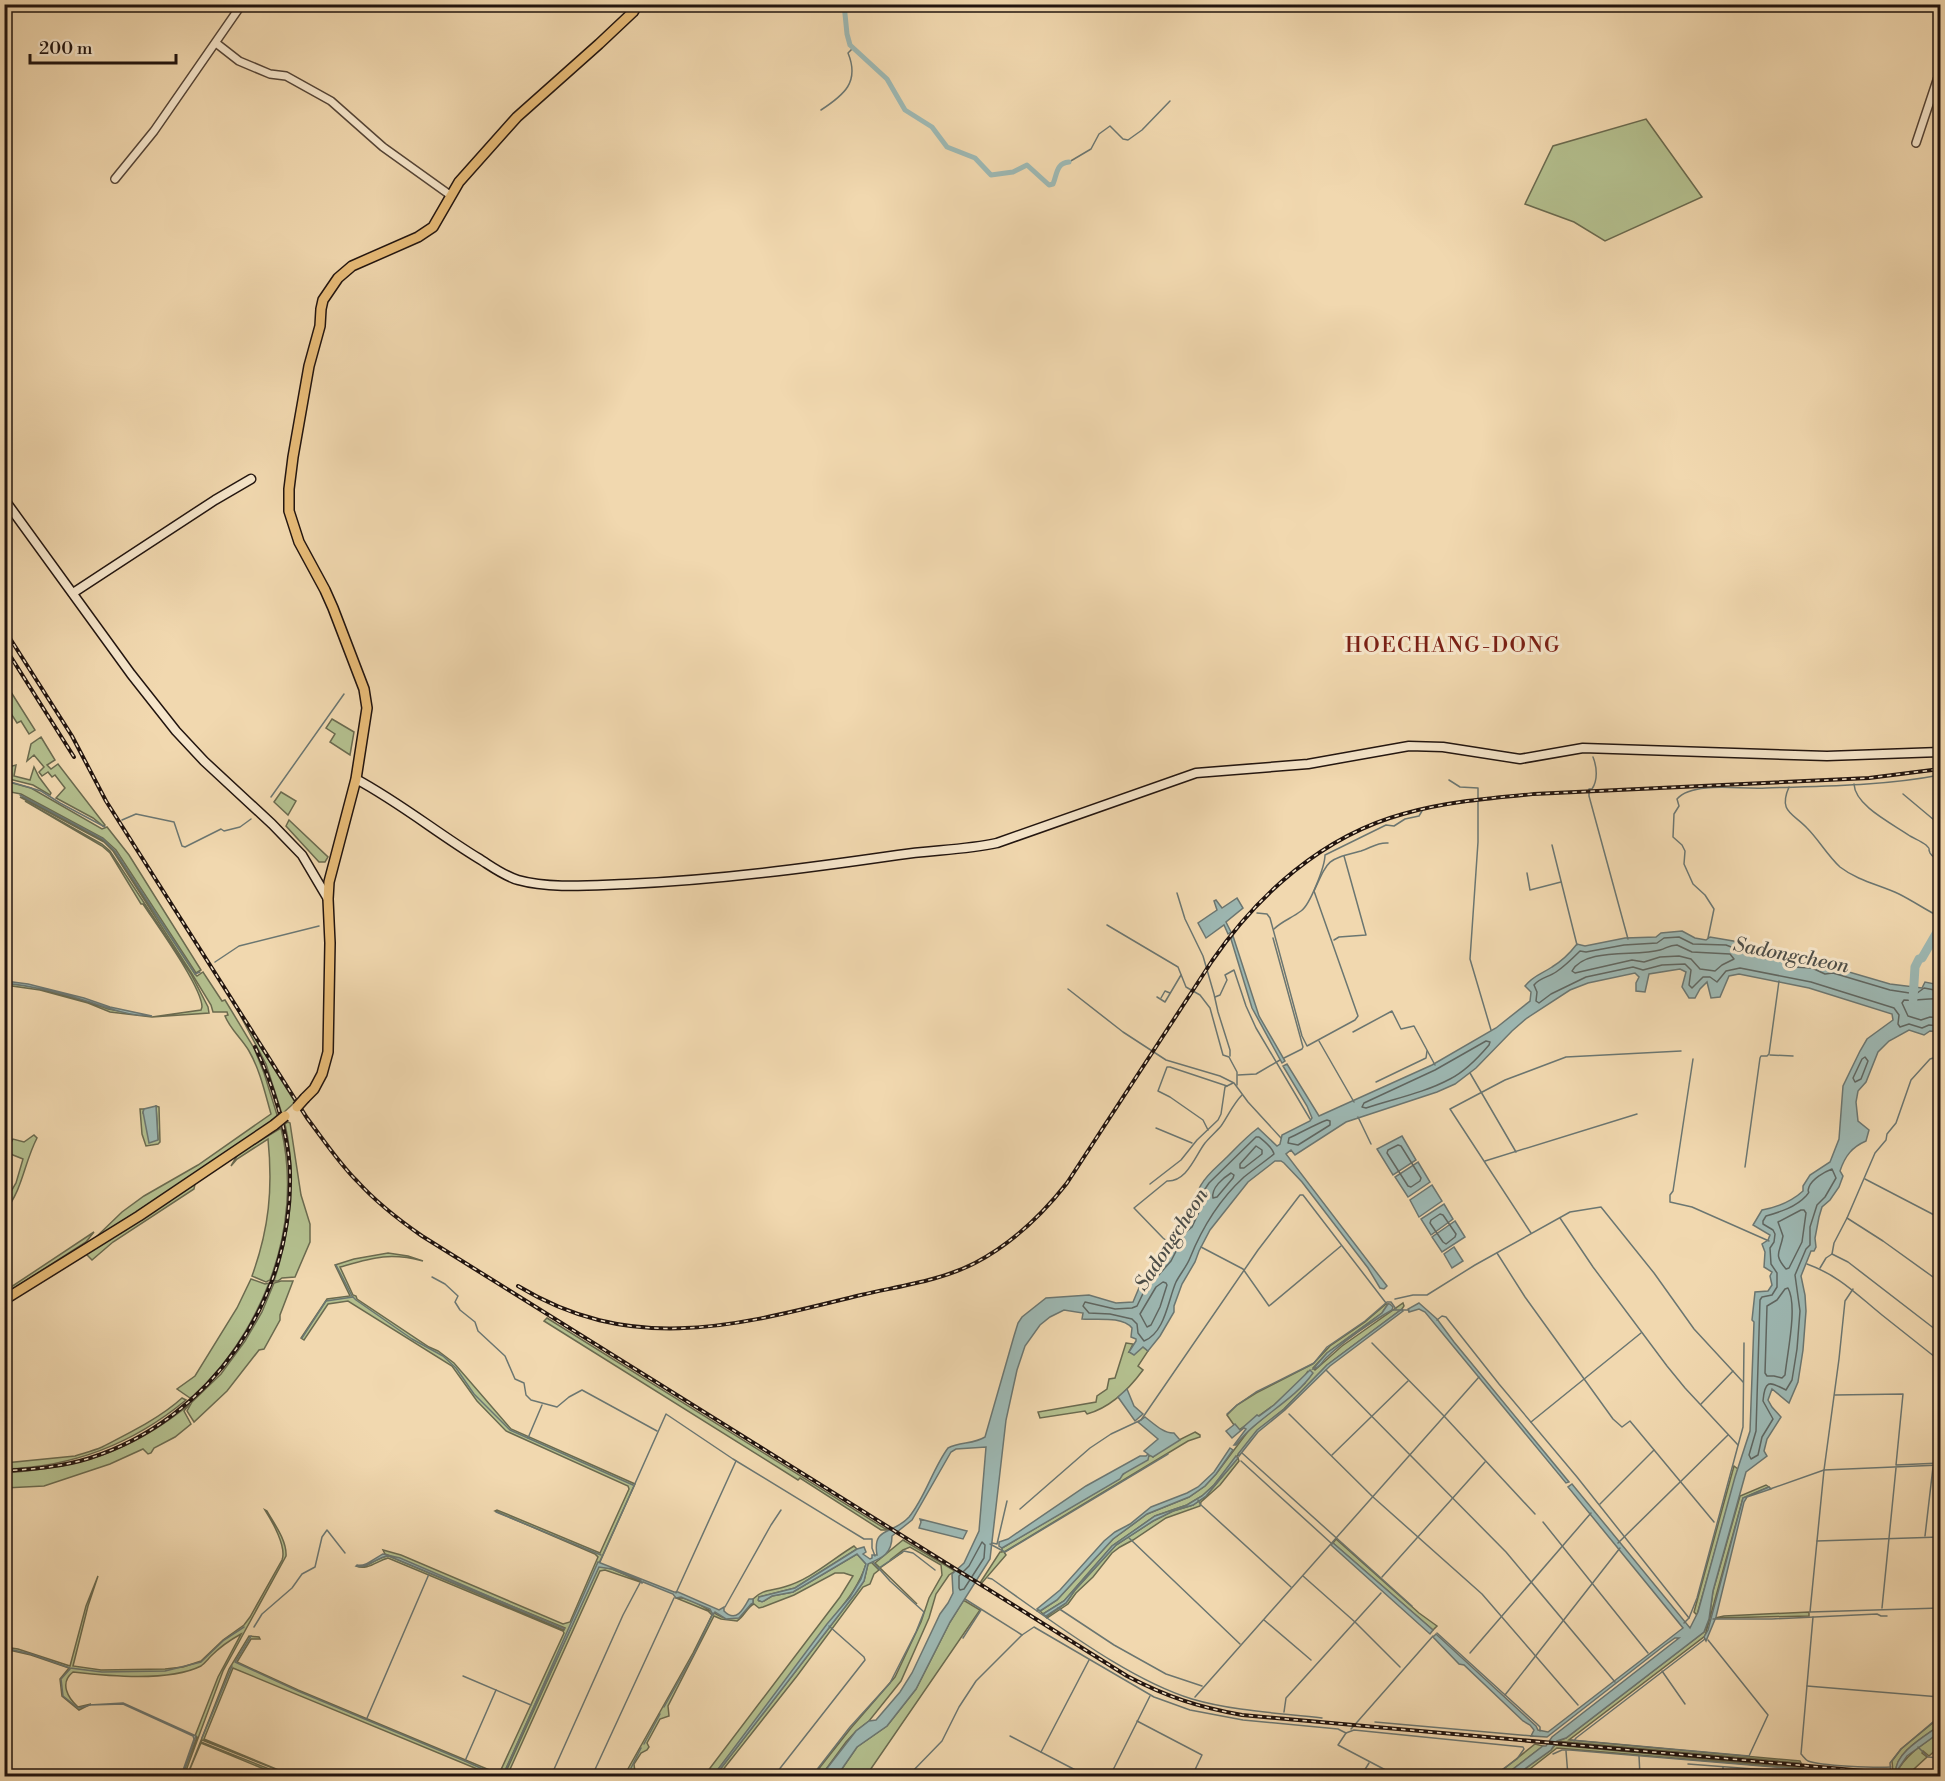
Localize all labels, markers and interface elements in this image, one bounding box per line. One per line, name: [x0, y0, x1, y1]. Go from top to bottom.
scale bar: [30, 27, 176, 65]
text: 200 m: [39, 37, 93, 60]
district label: HOECHANG-DONG: [1345, 633, 1561, 659]
water label: Sadongcheon: [1731, 933, 1852, 980]
water label: Sadongcheon: [1130, 1183, 1215, 1296]

